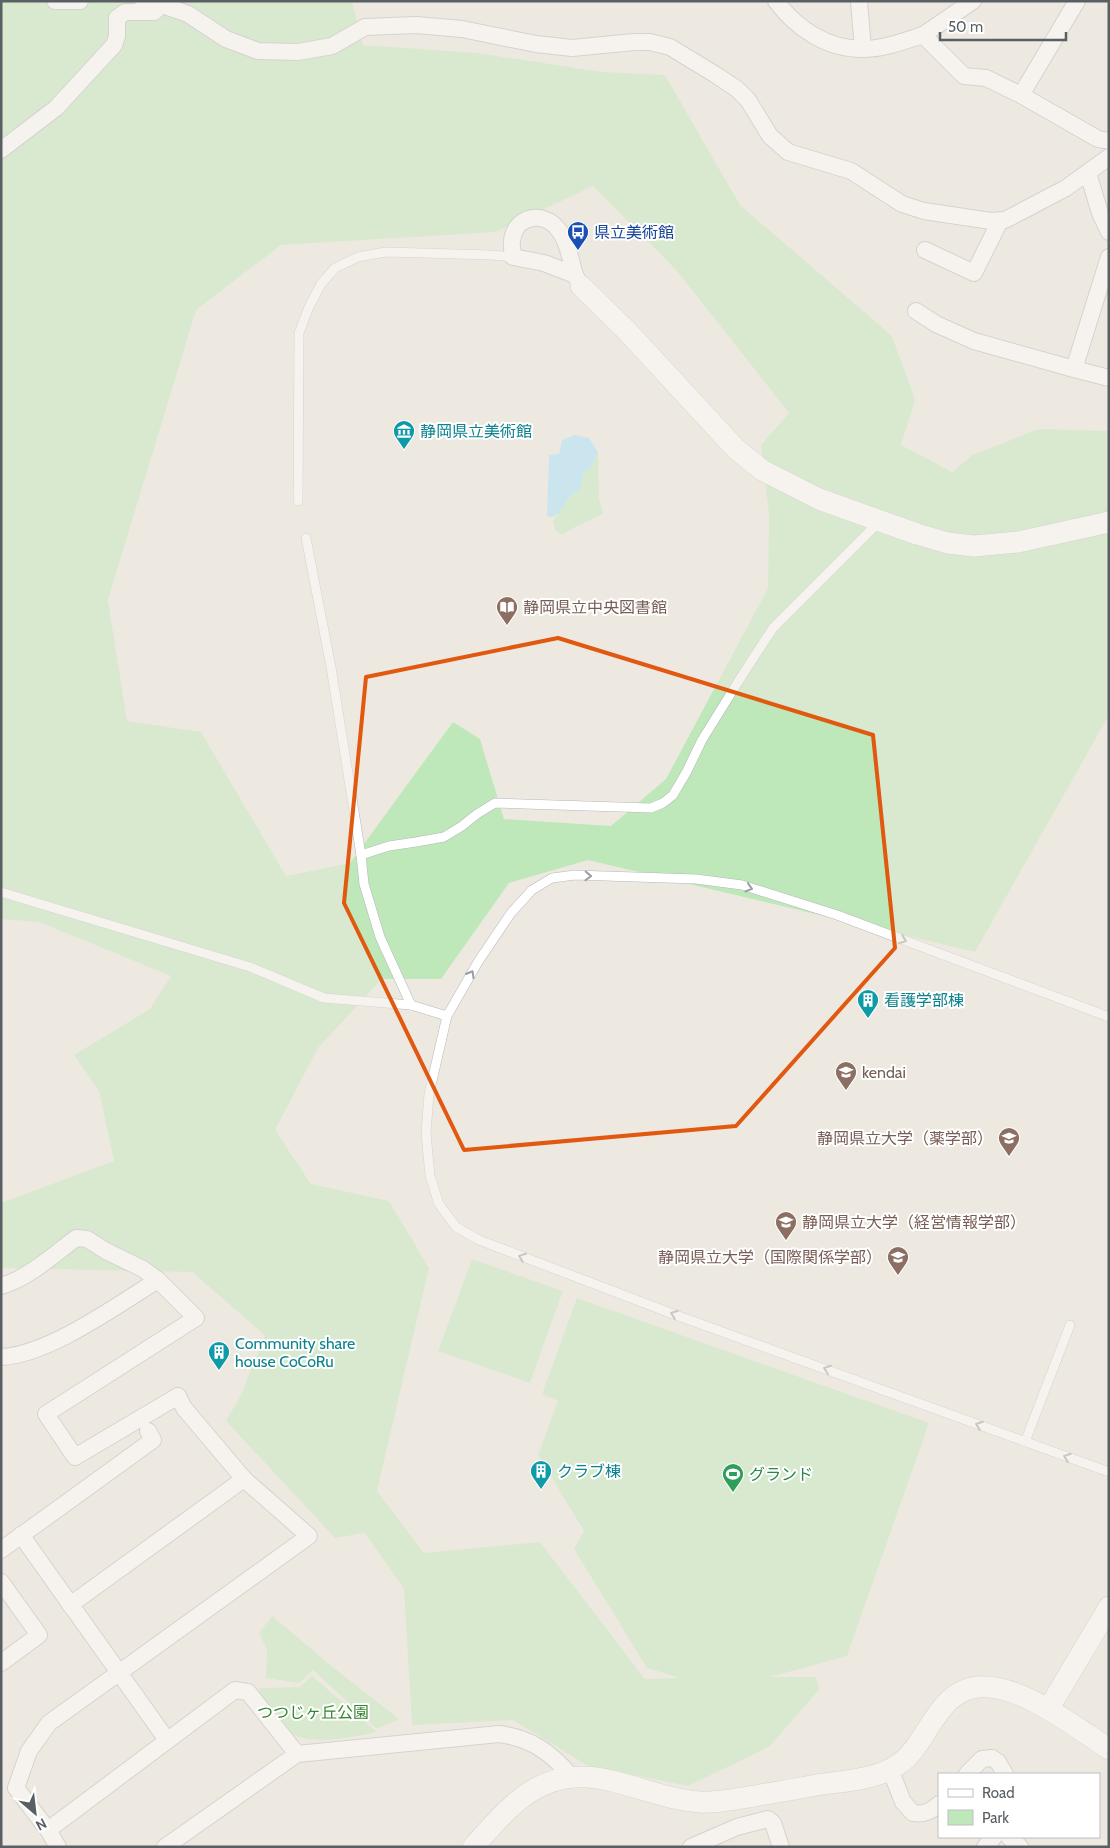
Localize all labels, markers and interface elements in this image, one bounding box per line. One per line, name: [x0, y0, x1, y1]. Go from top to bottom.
scale bar: [940, 10, 1066, 42]
text: 50 m: [948, 18, 983, 36]
bus stop icon: 県立美術館: [566, 220, 590, 251]
place label: 県立美術館: [594, 223, 674, 242]
museum icon: 静岡県立美術館: [392, 419, 416, 450]
place label: 静岡県立美術館: [420, 422, 532, 441]
library icon: 静岡県立中央図書館: [495, 595, 519, 626]
place label: 静岡県立中央図書館: [523, 598, 667, 617]
one-way arrow: [584, 870, 592, 881]
one-way arrow: [745, 882, 753, 892]
one-way arrow: [898, 934, 907, 944]
one-way arrow: [465, 970, 475, 979]
building icon: 看護学部棟: [856, 988, 880, 1019]
place label: 看護学部棟: [884, 991, 964, 1010]
school or university icon: kendai: [834, 1060, 858, 1091]
place label: kendai: [862, 1063, 906, 1082]
school or university icon: 静岡県立大学（薬学部）: [997, 1126, 1021, 1157]
place label: 静岡県立大学（薬学部）: [817, 1129, 993, 1148]
school or university icon: 静岡県立大学（経営情報学部）: [774, 1210, 798, 1241]
place label: 静岡県立大学（経営情報学部）: [802, 1213, 1026, 1232]
school or university icon: 静岡県立大学（国際関係学部）: [886, 1245, 910, 1276]
place label: 静岡県立大学（国際関係学部）: [658, 1248, 882, 1267]
one-way arrow: [518, 1253, 527, 1263]
one-way arrow: [670, 1310, 679, 1320]
place label: Community share house CoCoRu: [235, 1334, 355, 1371]
building icon: Community share house CoCoRu: [207, 1340, 231, 1371]
one-way arrow: [823, 1365, 831, 1375]
one-way arrow: [976, 1421, 984, 1431]
one-way arrow: [1063, 1453, 1072, 1463]
building icon: クラブ棟: [529, 1459, 553, 1490]
place label: クラブ棟: [557, 1462, 621, 1481]
sports icon: グランド: [721, 1462, 745, 1493]
place label: グランド: [749, 1465, 813, 1484]
park label: つつじヶ丘公園: [257, 1703, 369, 1722]
legend: [938, 1773, 1100, 1838]
text: Road: [982, 1784, 1015, 1802]
north arrow: [10, 1788, 60, 1838]
text: Park: [982, 1809, 1009, 1827]
text: N: [33, 1814, 50, 1835]

